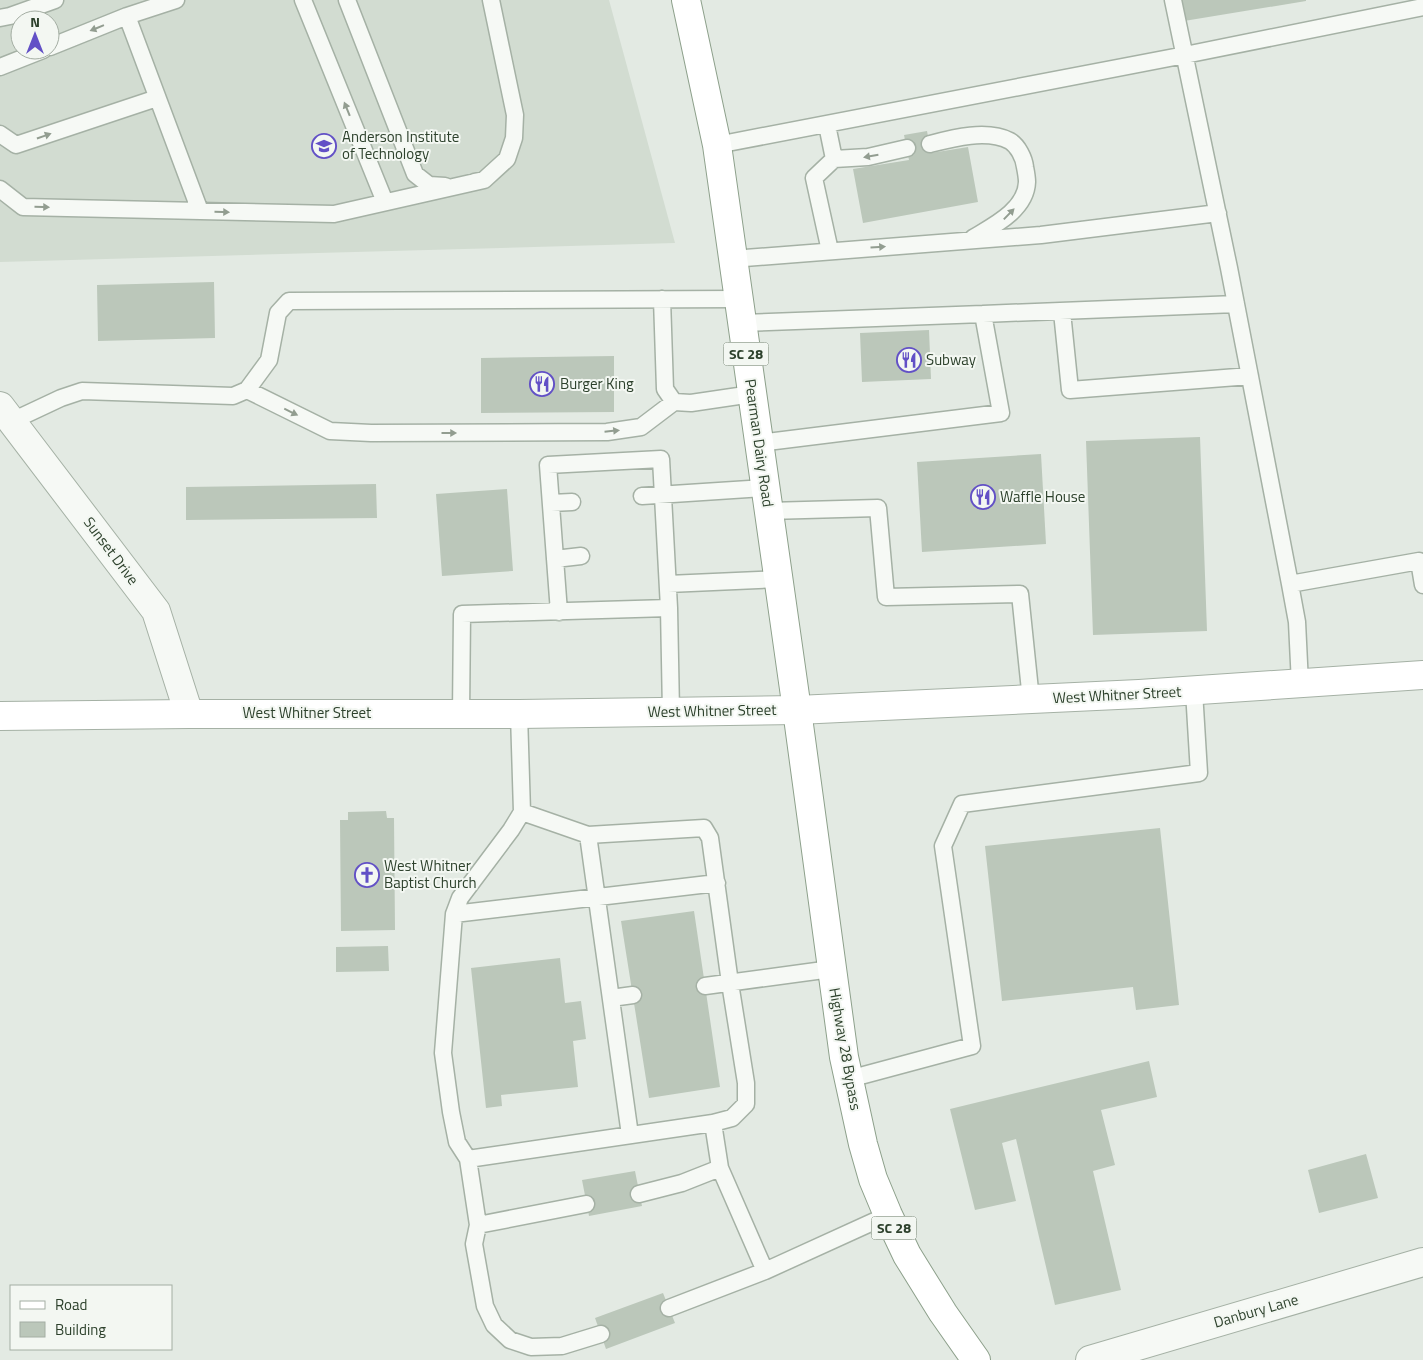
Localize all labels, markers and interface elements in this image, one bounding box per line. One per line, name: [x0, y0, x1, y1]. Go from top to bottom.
north arrow: [10, 10, 60, 60]
text: N: [30, 11, 40, 32]
one-way arrow: [90, 25, 104, 33]
one-way arrow: [343, 101, 351, 116]
place label: Anderson Institute of Technology: [342, 125, 459, 165]
one-way arrow: [36, 132, 51, 139]
school or university icon: Anderson Institute of Technology: [311, 133, 337, 159]
one-way arrow: [862, 152, 878, 160]
one-way arrow: [35, 204, 51, 212]
one-way arrow: [215, 208, 231, 216]
one-way arrow: [1003, 208, 1015, 220]
one-way arrow: [871, 243, 887, 251]
road number: SC 28: [724, 342, 768, 366]
restaurant icon: Subway: [896, 347, 922, 373]
place label: Subway: [926, 348, 976, 371]
restaurant icon: Burger King: [529, 371, 555, 397]
place label: Burger King: [560, 372, 634, 395]
street label: Pearman Dairy Road: [739, 377, 780, 509]
one-way arrow: [284, 408, 298, 416]
one-way arrow: [604, 427, 620, 435]
one-way arrow: [441, 429, 457, 437]
restaurant icon: Waffle House: [970, 484, 996, 510]
place label: Waffle House: [1000, 485, 1085, 508]
street label: Sunset Drive: [78, 512, 145, 590]
street label: West Whitner Street: [1052, 680, 1183, 709]
street label: West Whitner Street: [647, 698, 777, 723]
street label: West Whitner Street: [243, 701, 372, 724]
place label: West Whitner Baptist Church: [384, 854, 477, 894]
church icon: West Whitner Baptist Church: [354, 862, 380, 888]
street label: Highway 28 Bypass: [823, 986, 868, 1112]
road number: SC 28: [872, 1216, 916, 1240]
legend: [10, 1285, 172, 1350]
street label: Danbury Lane: [1211, 1287, 1301, 1334]
text: Road: [55, 1293, 87, 1316]
text: Building: [55, 1318, 106, 1341]

